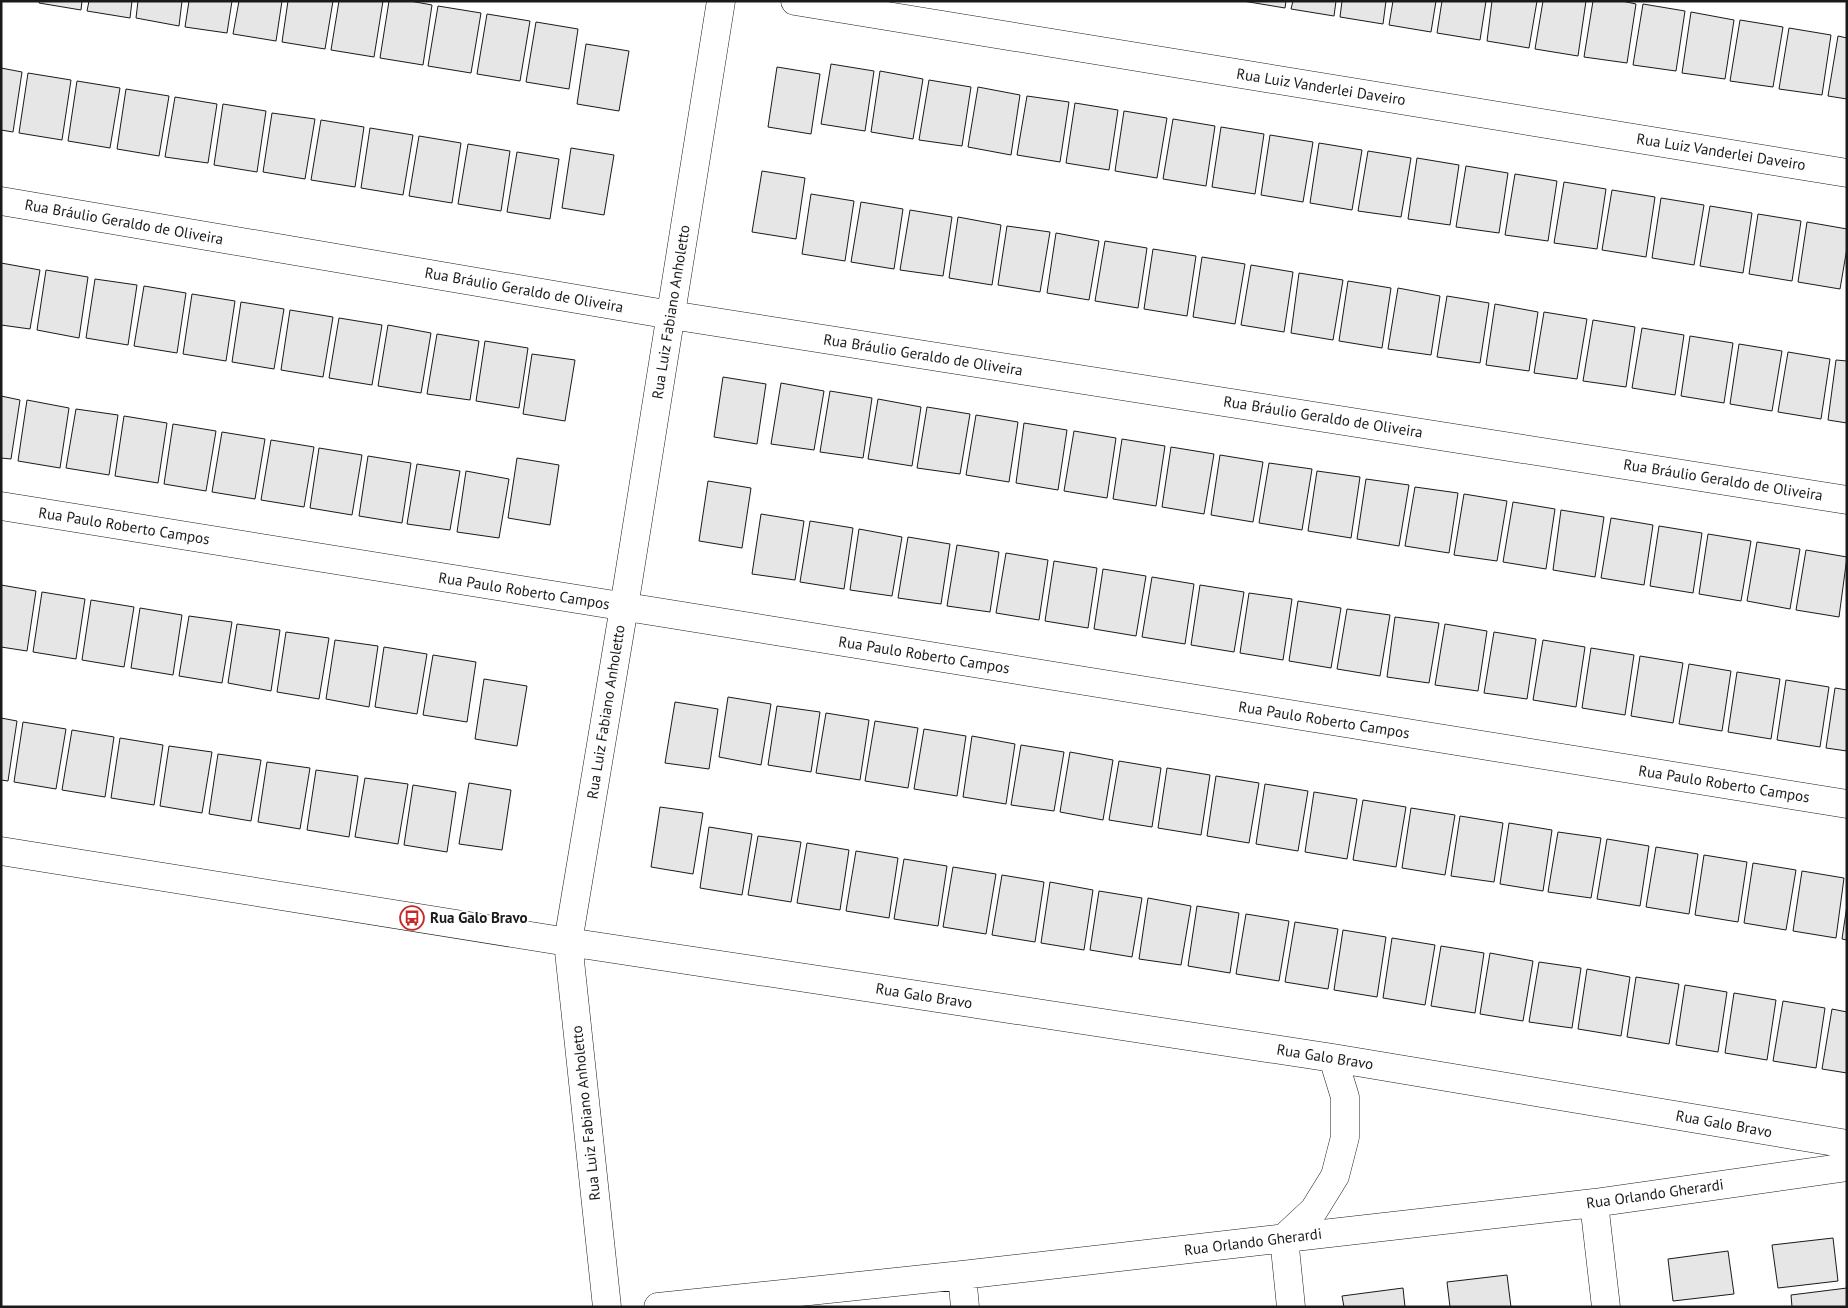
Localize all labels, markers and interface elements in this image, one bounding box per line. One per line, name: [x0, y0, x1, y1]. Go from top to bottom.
street label: Rua Luiz Vanderlei Daveiro: [1235, 64, 1407, 109]
street label: Rua Luiz Vanderlei Daveiro: [1635, 129, 1807, 174]
street label: Rua Bráulio Geraldo de Oliveira: [23, 195, 225, 248]
street label: Rua Luiz Fabiano Anholetto: [647, 224, 694, 400]
street label: Rua Bráulio Geraldo de Oliveira: [423, 263, 625, 316]
street label: Rua Bráulio Geraldo de Oliveira: [822, 329, 1024, 380]
street label: Rua Bráulio Geraldo de Oliveira: [1222, 391, 1424, 442]
street label: Rua Bráulio Geraldo de Oliveira: [1622, 454, 1824, 505]
street label: Rua Paulo Roberto Campos: [37, 503, 211, 548]
street label: Rua Paulo Roberto Campos: [437, 568, 611, 613]
street label: Rua Luiz Fabiano Anholetto: [582, 624, 629, 800]
street label: Rua Paulo Roberto Campos: [837, 632, 1011, 677]
street label: Rua Paulo Roberto Campos: [1237, 697, 1411, 742]
street label: Rua Paulo Roberto Campos: [1637, 761, 1811, 806]
bus stop icon: Rua Galo Bravo: [399, 905, 425, 931]
place label: Rua Galo Bravo: [430, 908, 528, 927]
street label: Rua Galo Bravo: [874, 978, 974, 1013]
street label: Rua Luiz Fabiano Anholetto: [567, 1025, 604, 1202]
street label: Rua Galo Bravo: [1275, 1039, 1375, 1074]
street label: Rua Galo Bravo: [1674, 1106, 1774, 1141]
street label: Rua Orlando Gherardi: [1585, 1174, 1725, 1213]
street label: Rua Orlando Gherardi: [1183, 1224, 1323, 1259]

